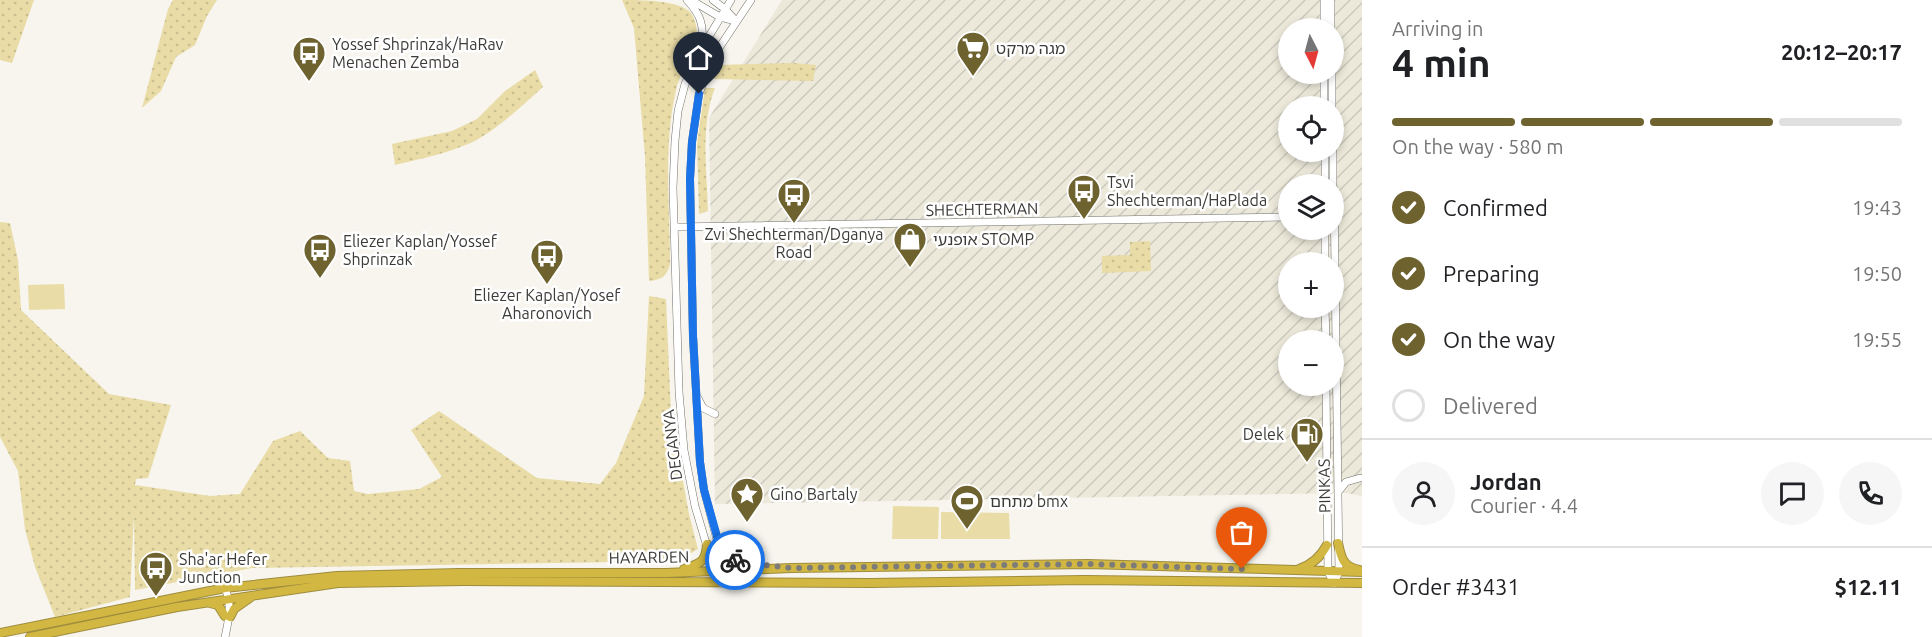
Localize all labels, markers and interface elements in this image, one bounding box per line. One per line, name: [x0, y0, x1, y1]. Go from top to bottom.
text: Arriving in: [1392, 17, 1483, 40]
north arrow: [1278, 18, 1344, 84]
map controls: [1278, 18, 1344, 396]
supermarket icon: מגה מרקט: [955, 30, 991, 77]
pin: [673, 32, 724, 94]
bus stop icon: Yossef Shprinzak/HaRav Menachen Zemba: [291, 35, 327, 82]
place label: Yossef Shprinzak/HaRav Menachen Zemba: [332, 35, 504, 71]
place label: מגה מרקט: [996, 39, 1065, 57]
text: 20:12–20:17: [1781, 39, 1902, 64]
icon: home: [682, 41, 715, 74]
text: 4 min: [1392, 41, 1491, 84]
button: locate: [1278, 96, 1344, 162]
text: On the way · 580 m: [1392, 135, 1564, 158]
bus stop icon: Tsvi Shechterman/HaPlada: [1066, 173, 1102, 220]
place label: Tsvi Shechterman/HaPlada: [1107, 173, 1267, 209]
button: layers: [1278, 174, 1344, 240]
bus stop icon: Zvi Shechterman/Dganya Road: [776, 177, 812, 224]
icon: check: [1392, 191, 1425, 224]
text: Confirmed: [1443, 195, 1548, 220]
text: 19:43: [1852, 196, 1902, 219]
street label: SHECHTERMAN: [925, 199, 1039, 219]
shop icon: אופנעי STOMP: [892, 221, 928, 268]
place label: Zvi Shechterman/Dganya Road: [704, 225, 884, 261]
place label: אופנעי STOMP: [933, 230, 1034, 248]
bus stop icon: Eliezer Kaplan/Yossef Shprinzak: [302, 232, 338, 279]
place label: Eliezer Kaplan/Yossef Shprinzak: [343, 232, 498, 268]
bus stop icon: Eliezer Kaplan/Yosef Aharonovich: [529, 238, 565, 285]
button: +: [1278, 252, 1344, 318]
icon: check: [1392, 257, 1425, 290]
text: Preparing: [1443, 261, 1540, 286]
text: 19:50: [1852, 262, 1902, 285]
place label: Eliezer Kaplan/Yosef Aharonovich: [474, 286, 621, 322]
icon: check: [1392, 323, 1425, 356]
text: On the way: [1443, 327, 1555, 352]
text: 19:55: [1852, 328, 1902, 351]
button: −: [1278, 330, 1344, 396]
text: Delivered: [1443, 393, 1538, 418]
street label: DEGANYA: [659, 408, 685, 481]
fuel station icon: Delek: [1289, 416, 1325, 463]
place label: Delek: [1243, 425, 1284, 443]
street label: PINKAS: [1315, 459, 1333, 513]
button: person: [1392, 462, 1455, 525]
button: chat: [1761, 462, 1824, 525]
button: phone: [1839, 462, 1902, 525]
text: Jordan: [1470, 469, 1542, 494]
place icon: Gino Bartaly: [729, 476, 765, 523]
sports icon: מתחם bmx: [949, 483, 985, 530]
place label: Gino Bartaly: [770, 485, 858, 503]
place label: מתחם bmx: [990, 492, 1068, 510]
text: Courier · 4.4: [1470, 494, 1578, 517]
pin: [1216, 507, 1267, 569]
icon: bag: [1225, 516, 1258, 549]
courier: [705, 530, 765, 590]
icon: bike: [719, 544, 752, 577]
street label: HAYARDEN: [609, 547, 689, 567]
bus stop icon: Sha'ar Hefer Junction: [138, 550, 174, 597]
place label: Sha'ar Hefer Junction: [179, 550, 267, 586]
text: Order #3431: [1392, 574, 1520, 599]
text: $12.11: [1835, 574, 1902, 599]

